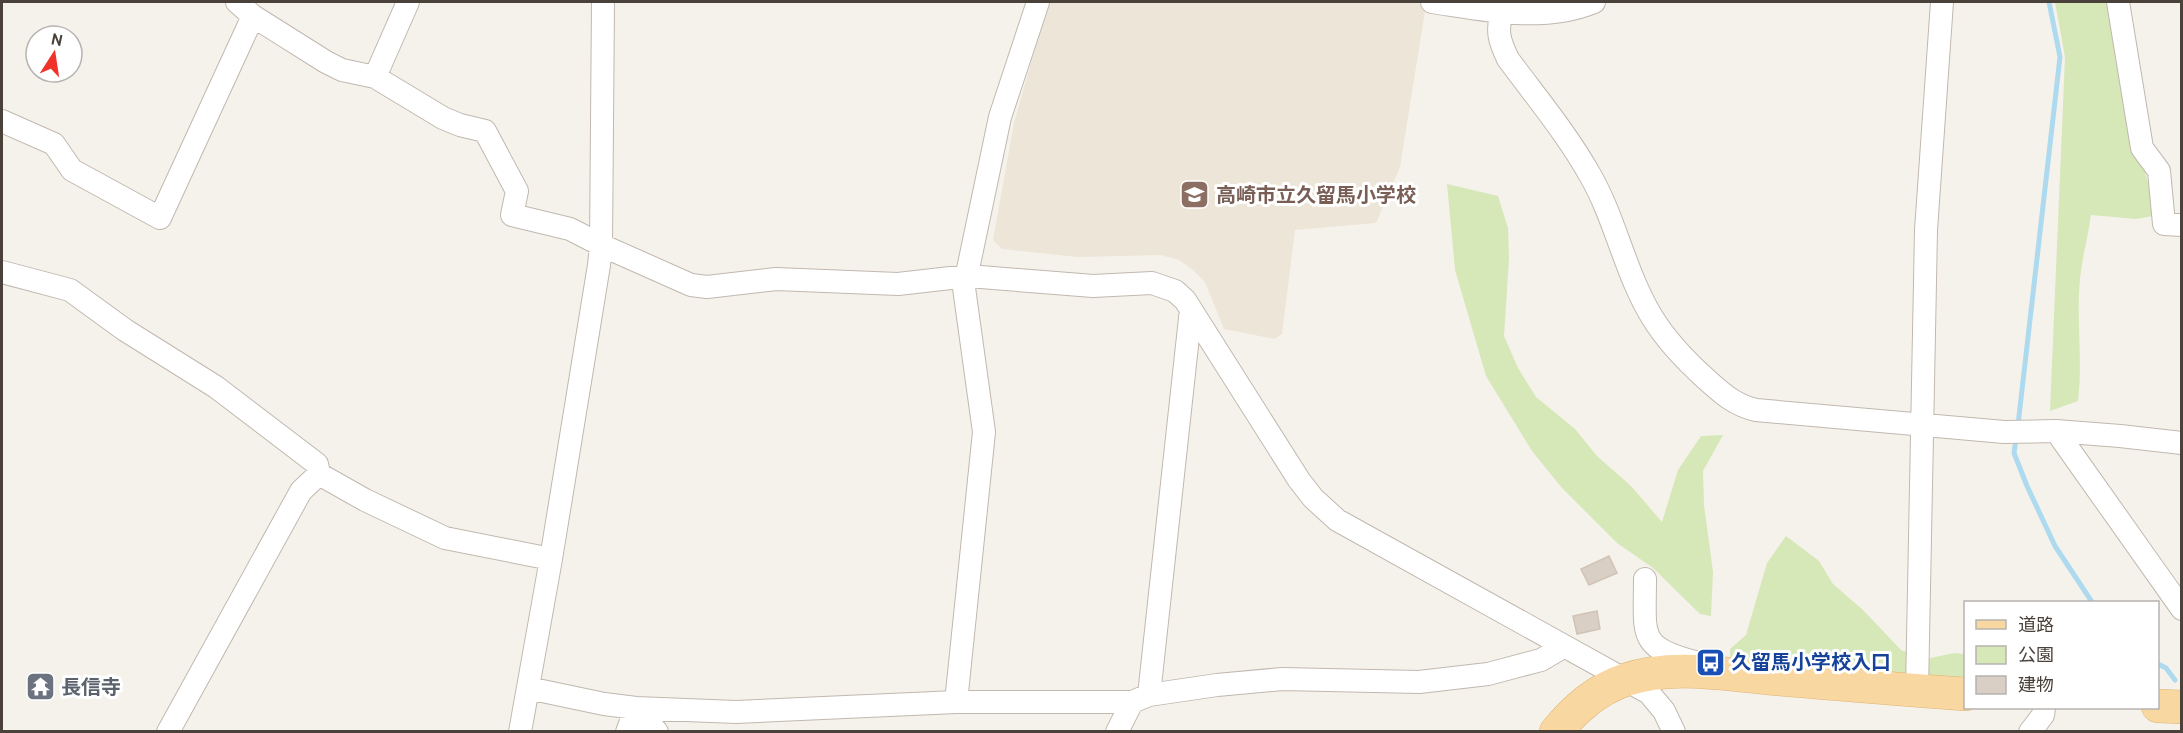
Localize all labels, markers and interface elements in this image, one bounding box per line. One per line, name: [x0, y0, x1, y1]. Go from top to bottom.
north arrow: [24, 24, 84, 84]
text: N: [50, 29, 65, 50]
school or university icon: 高崎市立久留馬小学校: [1179, 179, 1211, 211]
place label: 高崎市立久留馬小学校: [1216, 183, 1416, 207]
legend: [1964, 601, 2159, 709]
text: 道路: [2018, 614, 2054, 636]
text: 公園: [2018, 644, 2054, 666]
bus stop icon: 久留馬小学校入口: [1694, 646, 1726, 678]
place label: 久留馬小学校入口: [1731, 650, 1891, 674]
temple icon: 長信寺: [24, 671, 56, 703]
text: 建物: [2018, 674, 2054, 696]
place label: 長信寺: [61, 675, 121, 699]

